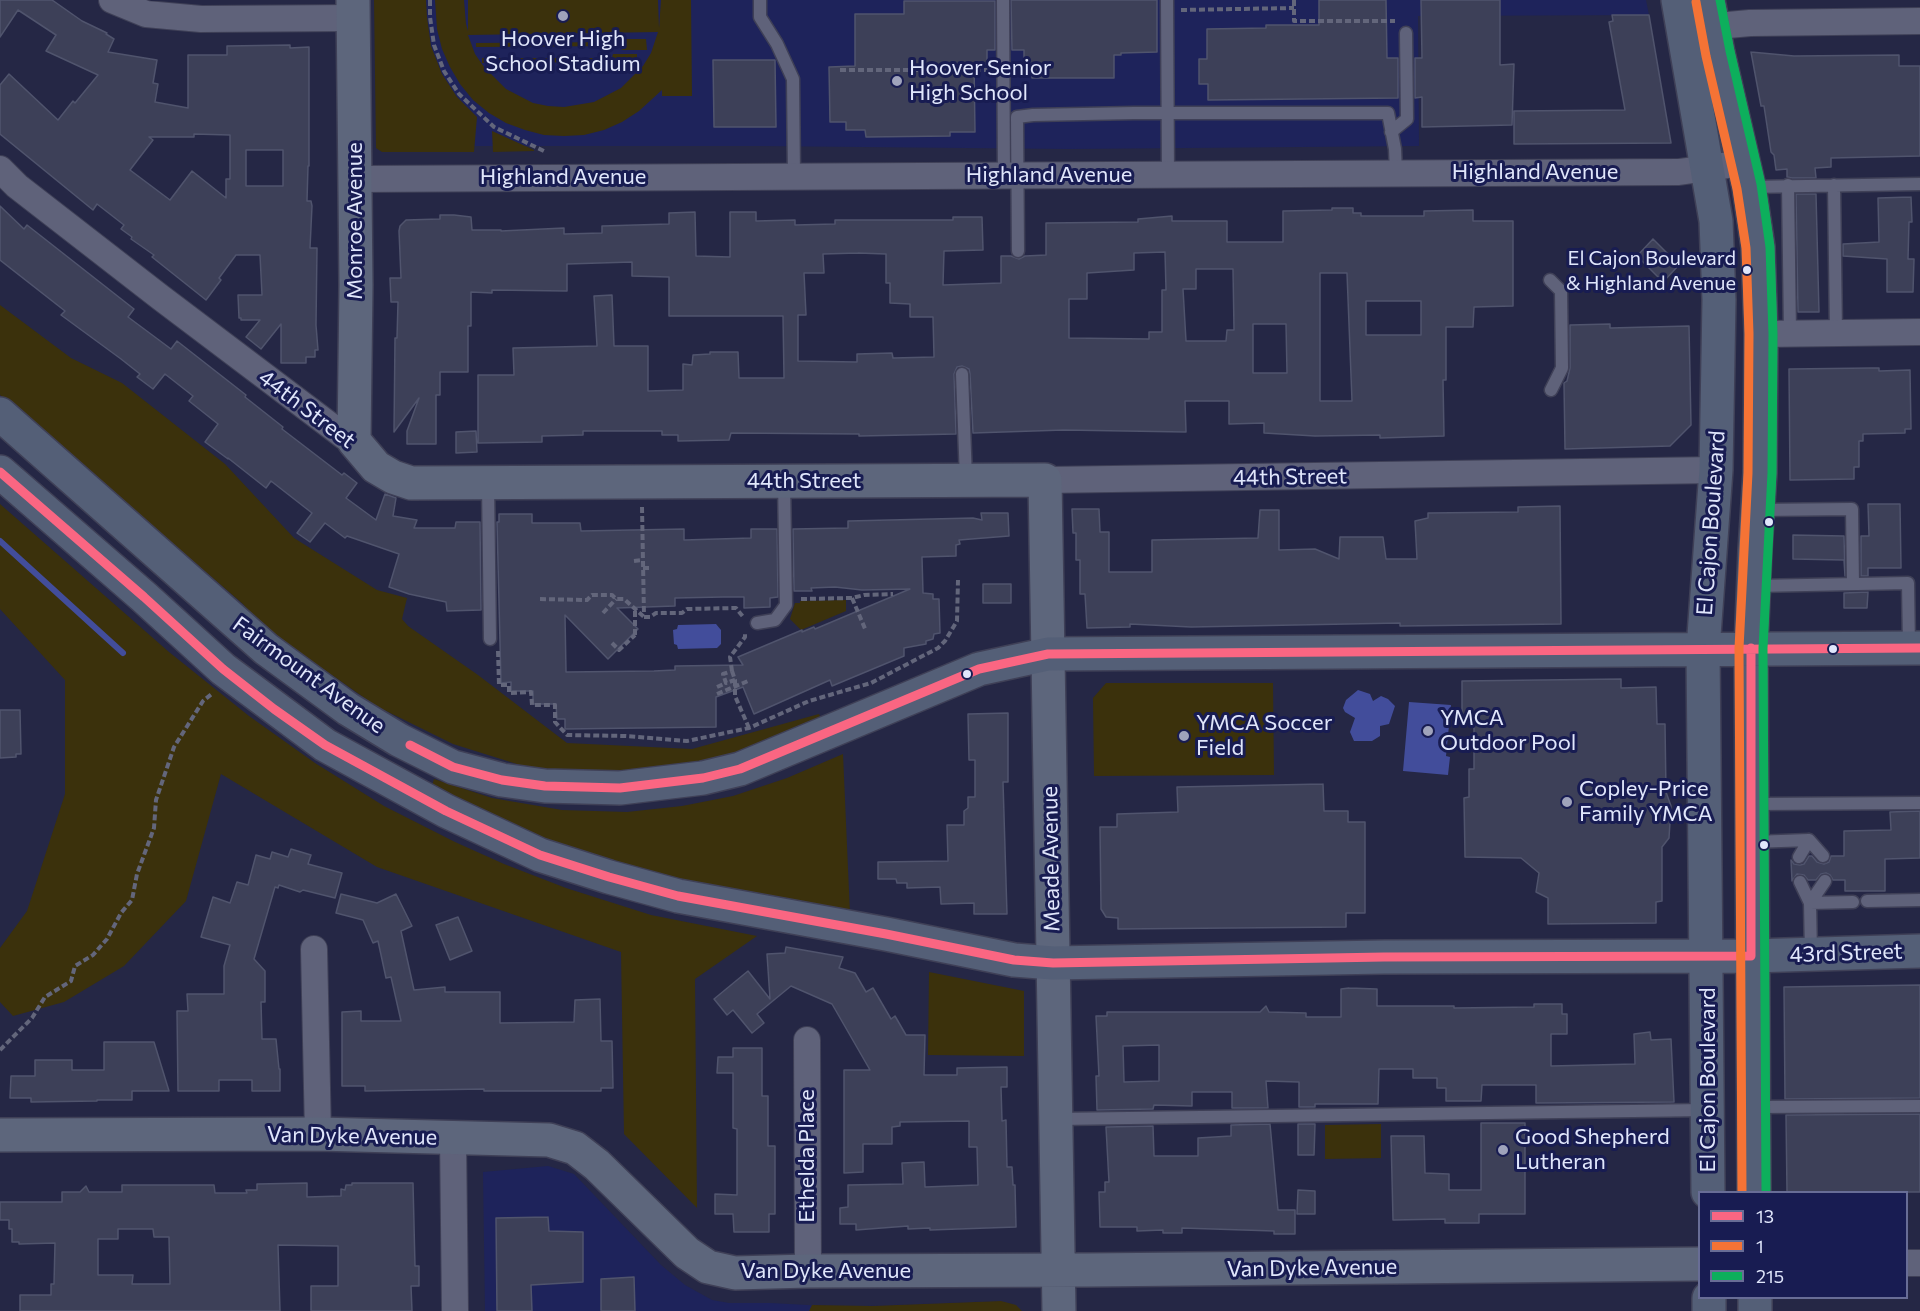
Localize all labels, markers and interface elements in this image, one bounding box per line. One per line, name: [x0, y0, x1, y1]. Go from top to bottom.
marker: Hoover High School Stadium: [556, 9, 570, 23]
place label: Hoover High School Stadium: [485, 26, 641, 78]
place label: Hoover Senior High School: [909, 55, 1052, 106]
marker: Hoover Senior High School: [890, 74, 904, 88]
street label: Monroe Avenue: [342, 142, 368, 300]
street label: Highland Avenue: [1452, 159, 1618, 185]
street label: Highland Avenue: [966, 162, 1132, 188]
street label: Highland Avenue: [480, 164, 646, 190]
place label: El Cajon Boulevard & Highland Avenue: [1566, 246, 1736, 293]
marker: El Cajon Boulevard & Highland Avenue: [1741, 264, 1753, 276]
street label: 44th Street: [253, 364, 361, 454]
street label: El Cajon Boulevard: [1691, 430, 1731, 616]
street label: 44th Street: [1233, 463, 1347, 491]
street label: 44th Street: [747, 468, 861, 494]
unlabelled marker: [1763, 516, 1775, 528]
street label: Fairmount Avenue: [228, 611, 390, 739]
unlabelled marker: [1827, 643, 1839, 655]
unlabelled marker: [961, 668, 973, 680]
place label: YMCA Outdoor Pool: [1440, 705, 1576, 756]
place label: YMCA Soccer Field: [1196, 710, 1332, 762]
marker: YMCA Outdoor Pool: [1421, 724, 1435, 738]
marker: YMCA Soccer Field: [1177, 729, 1191, 743]
place label: Copley-Price Family YMCA: [1579, 776, 1713, 828]
street label: Meade Avenue: [1037, 786, 1065, 932]
marker: Copley-Price Family YMCA: [1560, 795, 1574, 809]
unlabelled marker: [1758, 839, 1770, 851]
street label: 43rd Street: [1789, 938, 1903, 968]
street label: El Cajon Boulevard: [1695, 987, 1721, 1173]
street label: Ethelda Place: [794, 1089, 820, 1223]
street label: Van Dyke Avenue: [267, 1121, 437, 1151]
place label: Good Shepherd Lutheran: [1515, 1124, 1670, 1176]
marker: Good Shepherd Lutheran: [1496, 1143, 1510, 1157]
legend: [1698, 1191, 1908, 1299]
text: 13: [1756, 1205, 1774, 1227]
text: 1: [1756, 1235, 1764, 1257]
street label: Van Dyke Avenue: [1227, 1253, 1397, 1283]
street label: Van Dyke Avenue: [741, 1258, 911, 1284]
text: 215: [1756, 1265, 1784, 1287]

